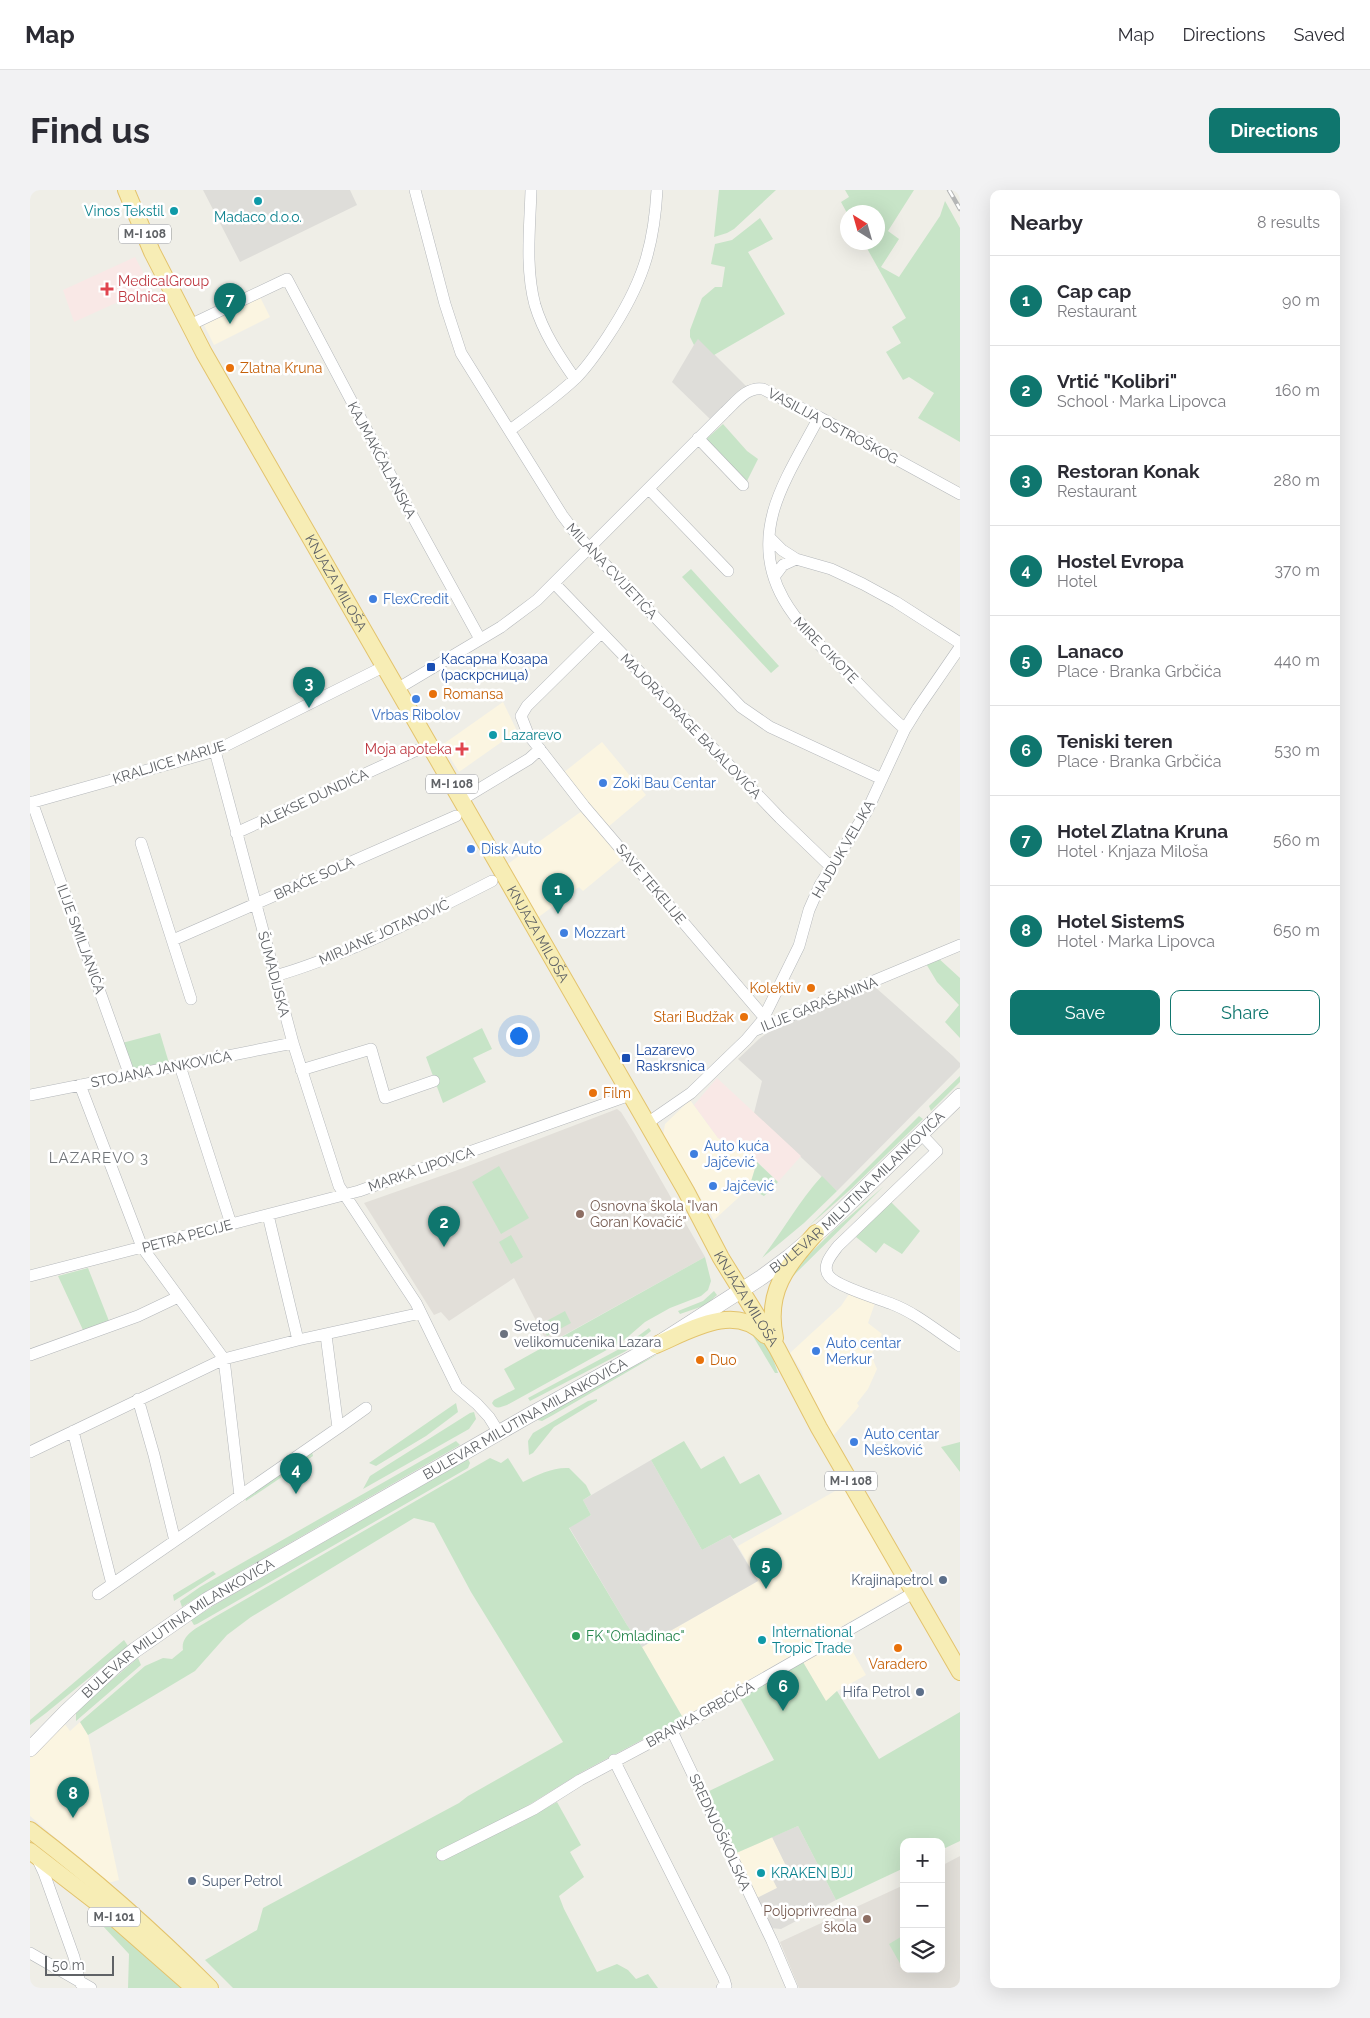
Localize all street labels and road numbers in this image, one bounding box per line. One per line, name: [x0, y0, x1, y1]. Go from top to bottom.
road number: M-I 108: [119, 224, 171, 244]
street label: VASILIJA OSTROŠKOG: [765, 383, 902, 467]
street label: KAJMAKČALANSKA: [344, 398, 422, 521]
street label: MILANA CVIJETIĆA: [563, 519, 662, 623]
street label: KNJAZA MILOŠA: [302, 532, 371, 635]
street label: MIRE CIKOTE: [790, 614, 862, 686]
street label: MAJORA DRAGE BAJALOVIĆA: [617, 649, 766, 802]
street label: KRALJICE MARIJE: [111, 737, 227, 787]
street label: ALEKSE DUNDIĆA: [255, 764, 371, 831]
road number: M-I 108: [426, 774, 478, 794]
street label: HAJDUK VELJKA: [808, 797, 878, 901]
street label: SAVE TEKELIJE: [613, 841, 689, 927]
street label: BRAĆE SOLA: [271, 852, 357, 903]
street label: ILIJE SMILJANIĆA: [54, 882, 109, 997]
street label: KNJAZA MILOŠA: [504, 883, 573, 986]
street label: MIRJANE JOTANOVIĆ: [316, 895, 452, 968]
street label: ŠUMADIJSKA: [255, 929, 295, 1019]
street label: ILIJE GARAŠANINA: [758, 971, 880, 1035]
street label: STOJANA JANKOVIĆA: [89, 1046, 233, 1091]
street label: BULEVAR MILUTINA MILANKOVIĆA: [767, 1107, 948, 1276]
street label: MARKA LIPOVCA: [366, 1143, 477, 1195]
street label: PETRA PECIJE: [140, 1216, 234, 1256]
street label: KNJAZA MILOŠA: [711, 1248, 782, 1350]
street label: BULEVAR MILUTINA MILANKOVIĆA: [420, 1355, 630, 1483]
road number: M-I 108: [825, 1472, 877, 1490]
street label: BULEVAR MILUTINA MILANKOVIĆA: [78, 1555, 277, 1701]
street label: BRANKA GRBČIĆA: [642, 1676, 757, 1750]
street label: SREDNJOŠKOLSKA: [686, 1770, 756, 1893]
road number: M-I 101: [88, 1908, 140, 1926]

